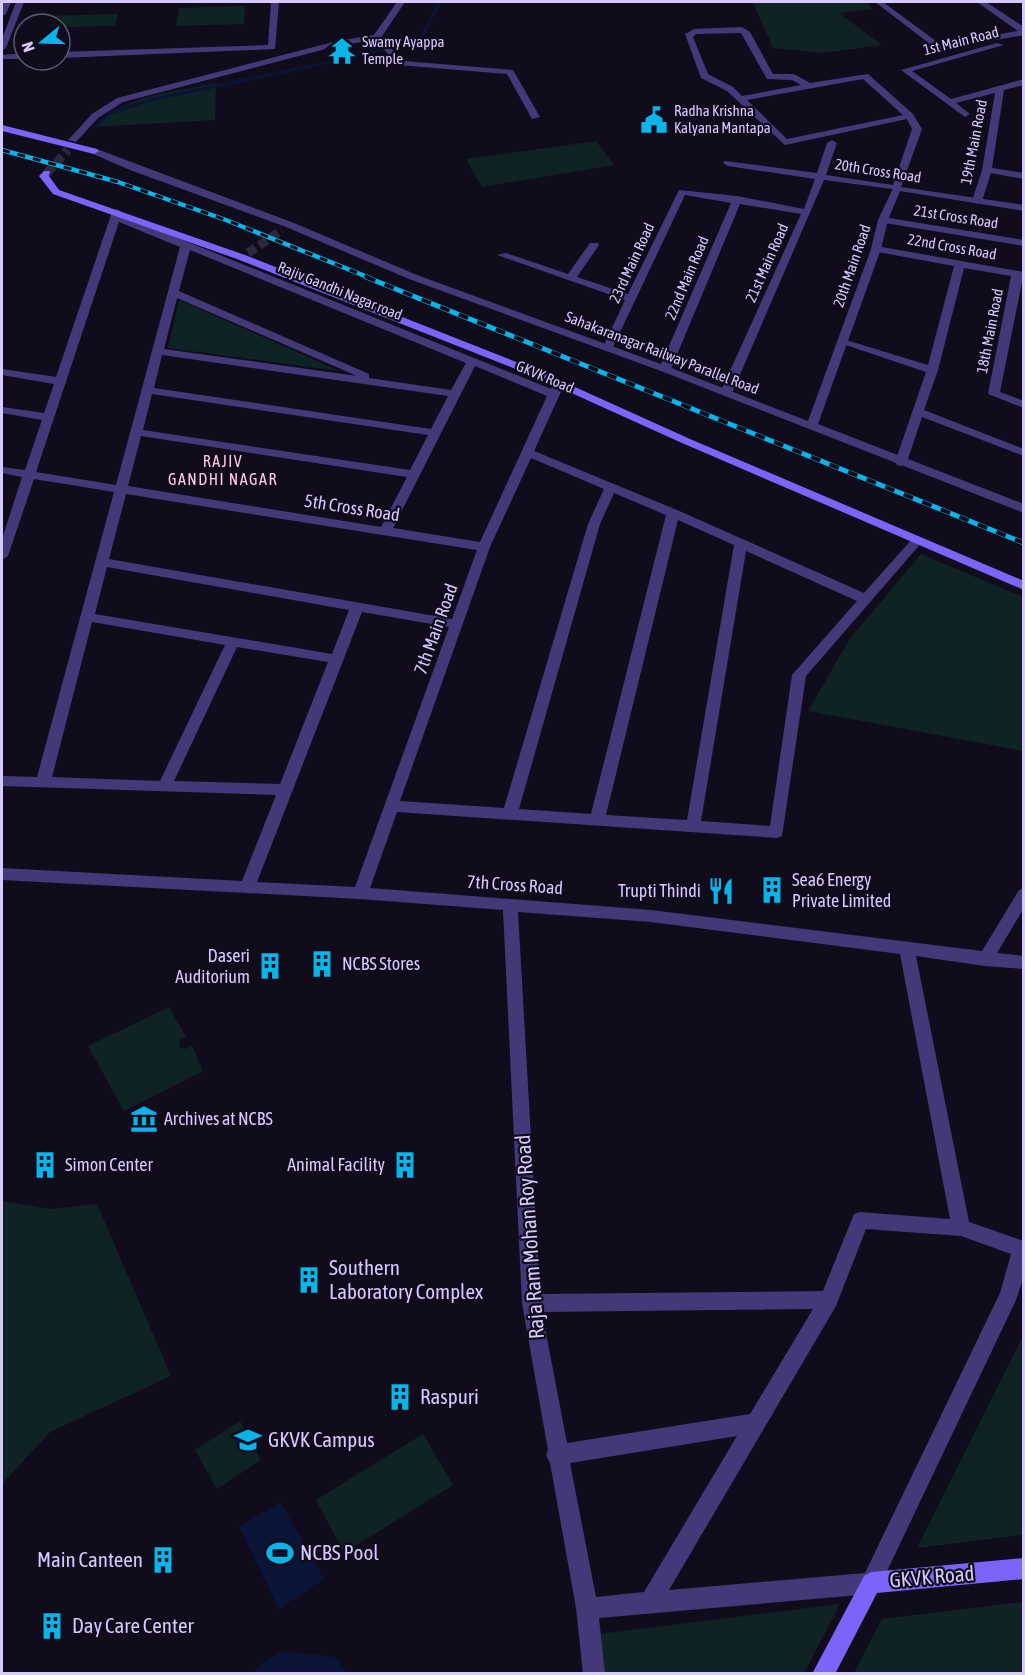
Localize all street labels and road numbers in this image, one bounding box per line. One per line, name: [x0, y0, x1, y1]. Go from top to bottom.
street label: 1st Main Road: [921, 23, 1000, 58]
street label: 19th Main Road: [957, 98, 990, 186]
street label: 20th Cross Road: [834, 155, 923, 186]
street label: 21st Cross Road: [913, 201, 1000, 232]
street label: 23rd Main Road: [606, 220, 657, 305]
street label: 21st Main Road: [742, 221, 791, 305]
street label: 20th Main Road: [829, 222, 874, 309]
street label: 22nd Cross Road: [906, 230, 998, 263]
street label: 22nd Main Road: [661, 234, 712, 322]
street label: Rajiv Gandhi Nagar road: [275, 258, 405, 323]
street label: 18th Main Road: [973, 287, 1006, 375]
street label: Sahakaranagar Railway Parallel Road: [563, 308, 761, 397]
street label: GKVK Road: [514, 357, 576, 396]
street label: 5th Cross Road: [303, 490, 401, 525]
street label: 7th Main Road: [409, 581, 462, 677]
street label: 7th Cross Road: [466, 871, 564, 898]
street label: Raja Ram Mohan Roy Road: [510, 1134, 548, 1340]
street label: GKVK Road: [889, 1560, 975, 1592]

